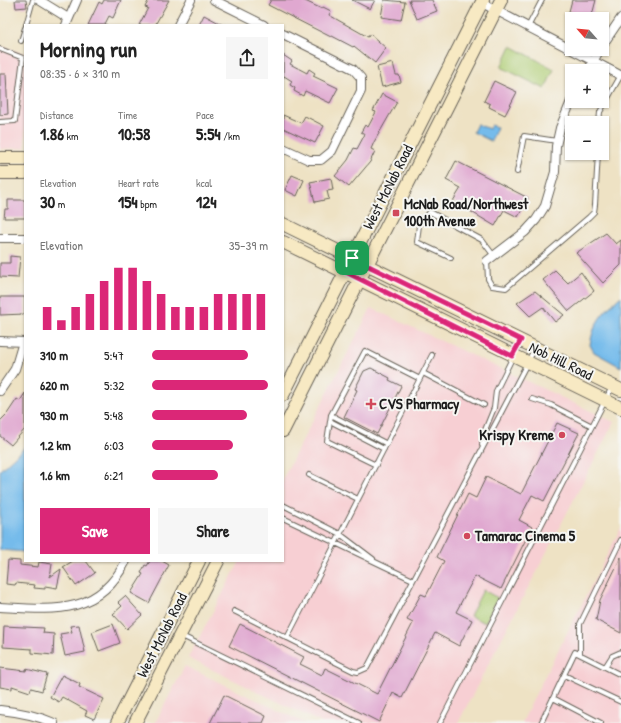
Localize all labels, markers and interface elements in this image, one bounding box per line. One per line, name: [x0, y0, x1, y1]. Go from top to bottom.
north arrow: [565, 12, 609, 56]
map controls: [565, 12, 609, 160]
text: Morning run: [40, 34, 137, 64]
button: share: [226, 37, 268, 79]
text: 08:35 · 6 × 310 m: [40, 64, 120, 82]
button: +: [565, 64, 609, 108]
text: Distance: [40, 108, 74, 122]
text: Time: [118, 108, 137, 122]
text: Pace: [196, 108, 214, 122]
button: −: [565, 116, 609, 160]
text: 1.86: [40, 122, 64, 145]
text: 10:58: [118, 122, 150, 145]
text: 5:54: [196, 122, 221, 145]
text: km: [64, 129, 79, 143]
text: /km: [221, 129, 240, 143]
street label: West McNab Road: [357, 141, 418, 233]
text: Elevation: [40, 176, 77, 190]
text: Heart rate: [118, 176, 159, 190]
text: kcal: [196, 176, 212, 190]
text: 30: [40, 190, 55, 213]
text: 154: [118, 190, 138, 213]
text: 124: [196, 190, 217, 213]
place label: McNab Road/Northwest 100th Avenue: [404, 193, 529, 231]
text: m: [55, 197, 65, 211]
text: bpm: [138, 197, 157, 211]
marker: McNab Road/Northwest 100th Avenue: [391, 208, 401, 218]
text: Elevation: [40, 236, 83, 254]
text: 35–39 m: [229, 236, 268, 254]
pin: [335, 241, 369, 275]
icon: arrive: [341, 247, 363, 269]
street label: Nob Hill Road: [526, 336, 597, 385]
text: 310 m: [40, 346, 68, 364]
text: 5:47: [104, 346, 124, 364]
text: 620 m: [40, 376, 69, 394]
text: 5:32: [104, 376, 124, 394]
place label: CVS Pharmacy: [379, 393, 460, 415]
marker: CVS Pharmacy: [366, 399, 376, 409]
text: 930 m: [40, 406, 68, 424]
text: 5:48: [104, 406, 123, 424]
place label: Krispy Kreme: [479, 424, 554, 446]
marker: Krispy Kreme: [557, 430, 567, 440]
text: 1.2 km: [40, 436, 71, 454]
text: 6:03: [104, 436, 124, 454]
text: 1.6 km: [40, 466, 70, 484]
text: 6:21: [104, 466, 123, 484]
button: Save: [40, 508, 150, 554]
button: Share: [158, 508, 268, 554]
place label: Tamarac Cinema 5: [474, 525, 576, 546]
marker: Tamarac Cinema 5: [462, 531, 472, 541]
street label: West McNab Road: [131, 589, 192, 681]

